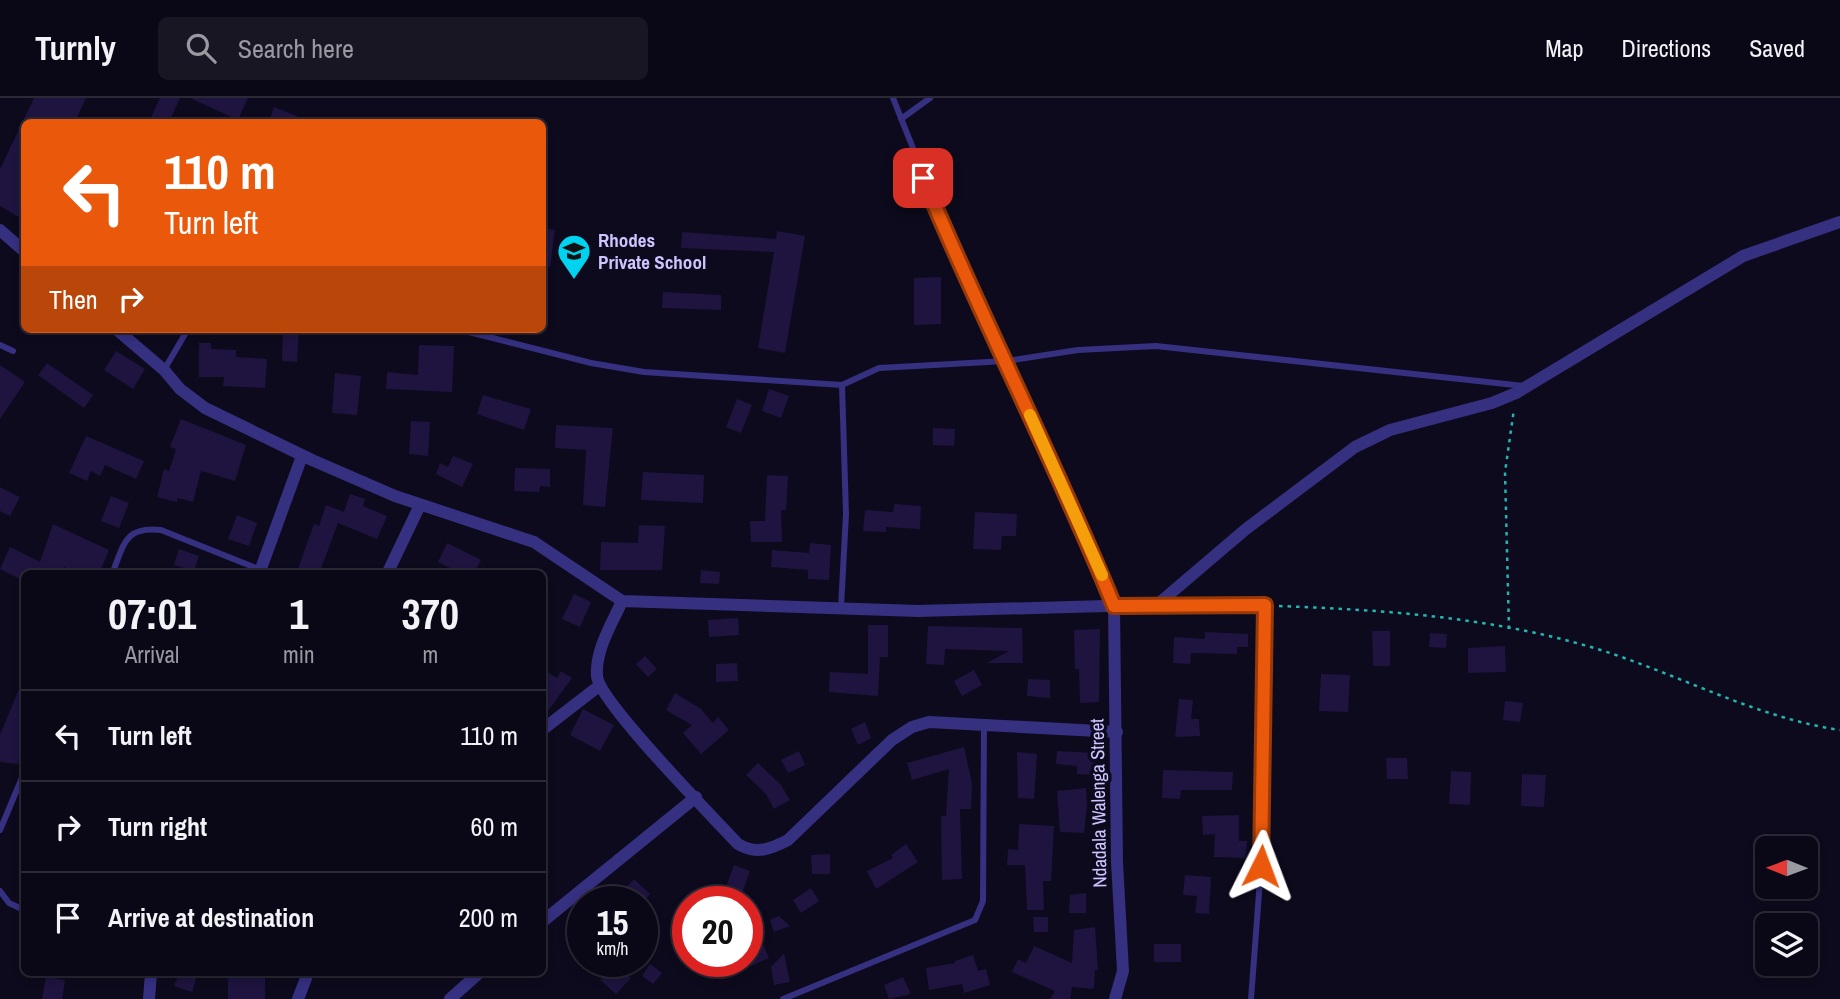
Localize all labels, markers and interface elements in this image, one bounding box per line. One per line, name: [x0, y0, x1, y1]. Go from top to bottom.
search box: [158, 17, 648, 80]
text: Turnly: [35, 26, 116, 70]
icon: search: [182, 29, 220, 67]
text: Search here: [238, 31, 354, 66]
text: Map: [1545, 32, 1583, 64]
text: Directions: [1621, 32, 1711, 64]
text: Saved: [1749, 32, 1805, 64]
text: 110 m: [164, 138, 276, 204]
icon: left: [49, 147, 140, 238]
pin: [893, 148, 953, 208]
icon: arrive: [904, 159, 942, 197]
text: Turn left: [164, 201, 258, 244]
place label: Rhodes Private School: [598, 227, 706, 275]
school or university icon: Rhodes Private School: [555, 232, 593, 281]
icon: right: [112, 280, 150, 318]
text: Then: [49, 282, 98, 317]
text: 07:01: [108, 586, 196, 642]
text: 1: [289, 586, 308, 642]
text: 370: [402, 586, 459, 642]
text: Arrival: [125, 639, 179, 670]
text: min: [283, 639, 315, 670]
text: m: [422, 639, 438, 670]
icon: left: [49, 717, 87, 755]
text: Turn left: [108, 718, 192, 753]
text: 110 m: [460, 718, 518, 753]
street label: Ndadala Walenga Street: [1084, 718, 1112, 888]
icon: right: [49, 808, 87, 846]
text: Turn right: [108, 809, 207, 844]
text: 60 m: [471, 809, 518, 844]
position arrow: [1224, 829, 1298, 903]
north arrow: [1755, 836, 1818, 900]
map controls: [1755, 836, 1818, 976]
speed limit sign: 20: [672, 886, 763, 977]
icon: arrive: [49, 899, 87, 937]
text: 15: [597, 899, 628, 946]
text: Arrive at destination: [108, 900, 314, 935]
text: 200 m: [459, 900, 518, 935]
button: layers: [1755, 913, 1818, 976]
text: km/h: [597, 936, 629, 961]

